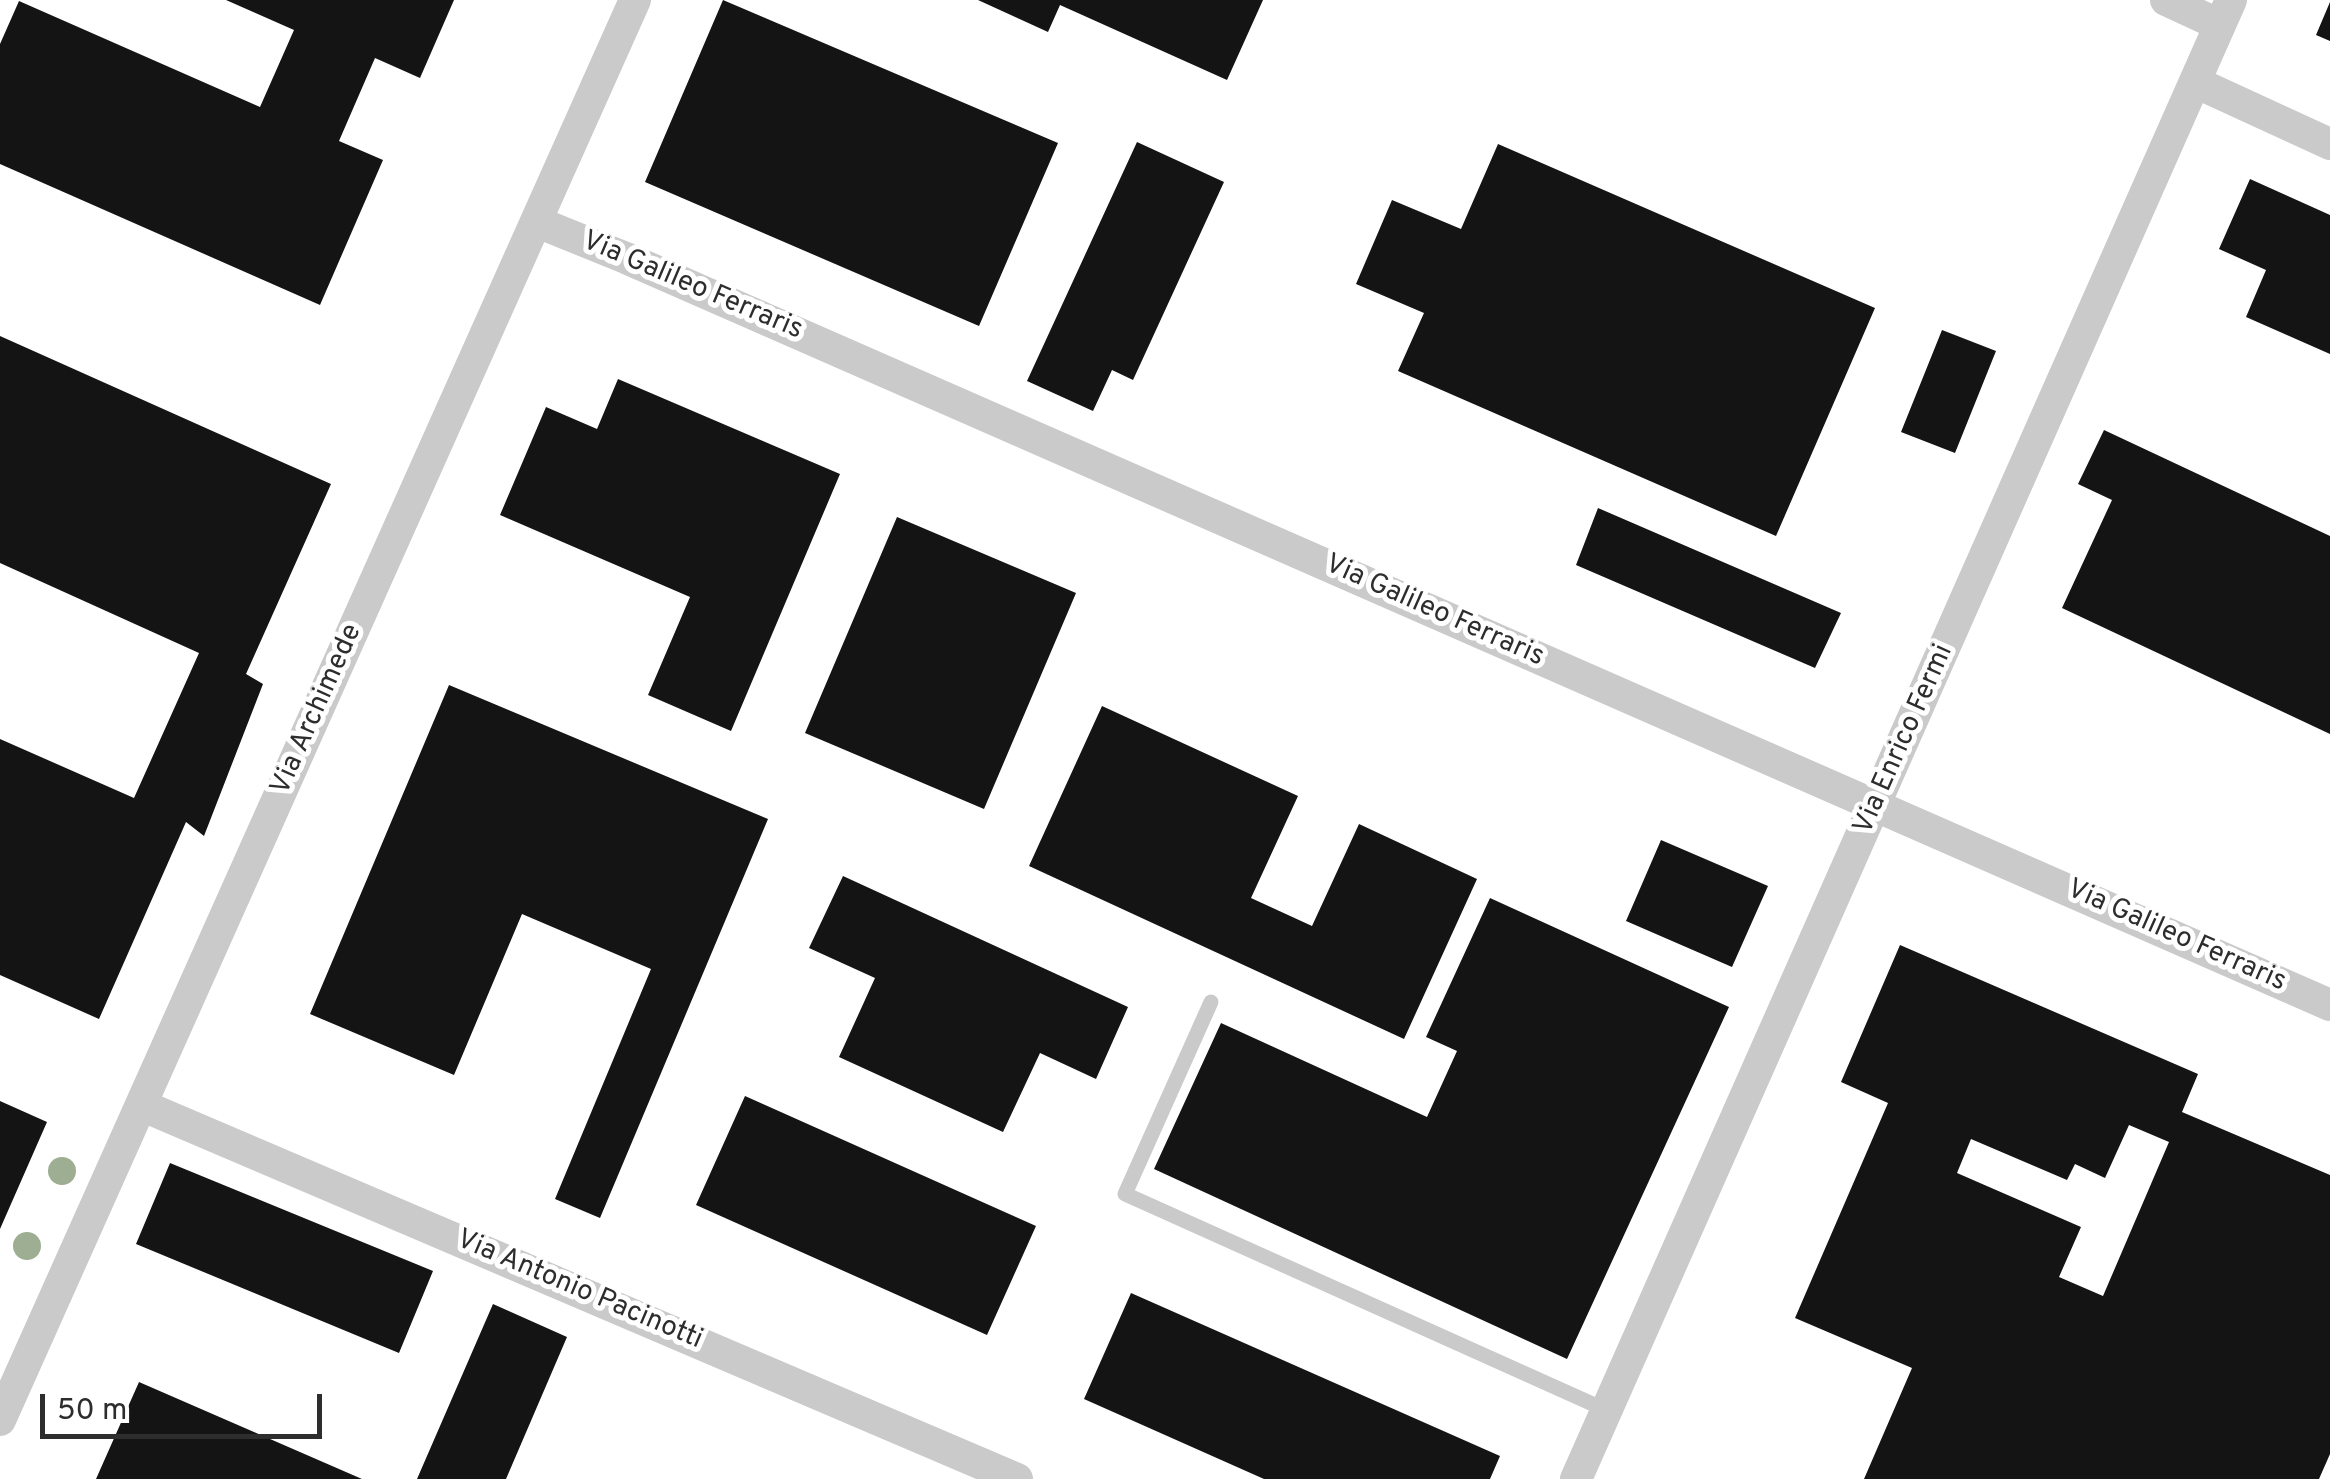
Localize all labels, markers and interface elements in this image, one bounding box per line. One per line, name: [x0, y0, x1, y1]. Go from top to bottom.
street label: Via Galileo Ferraris: [577, 225, 807, 349]
street label: Via Galileo Ferraris: [1319, 549, 1549, 675]
street label: Via Archimede: [265, 619, 371, 801]
street label: Via Enrico Fermi: [1848, 640, 1962, 840]
street label: Via Galileo Ferraris: [2061, 874, 2291, 1000]
street label: Via Antonio Pacinotti: [451, 1224, 707, 1358]
scale bar: [45, 1374, 328, 1436]
text: 50 m: [57, 1393, 127, 1430]

